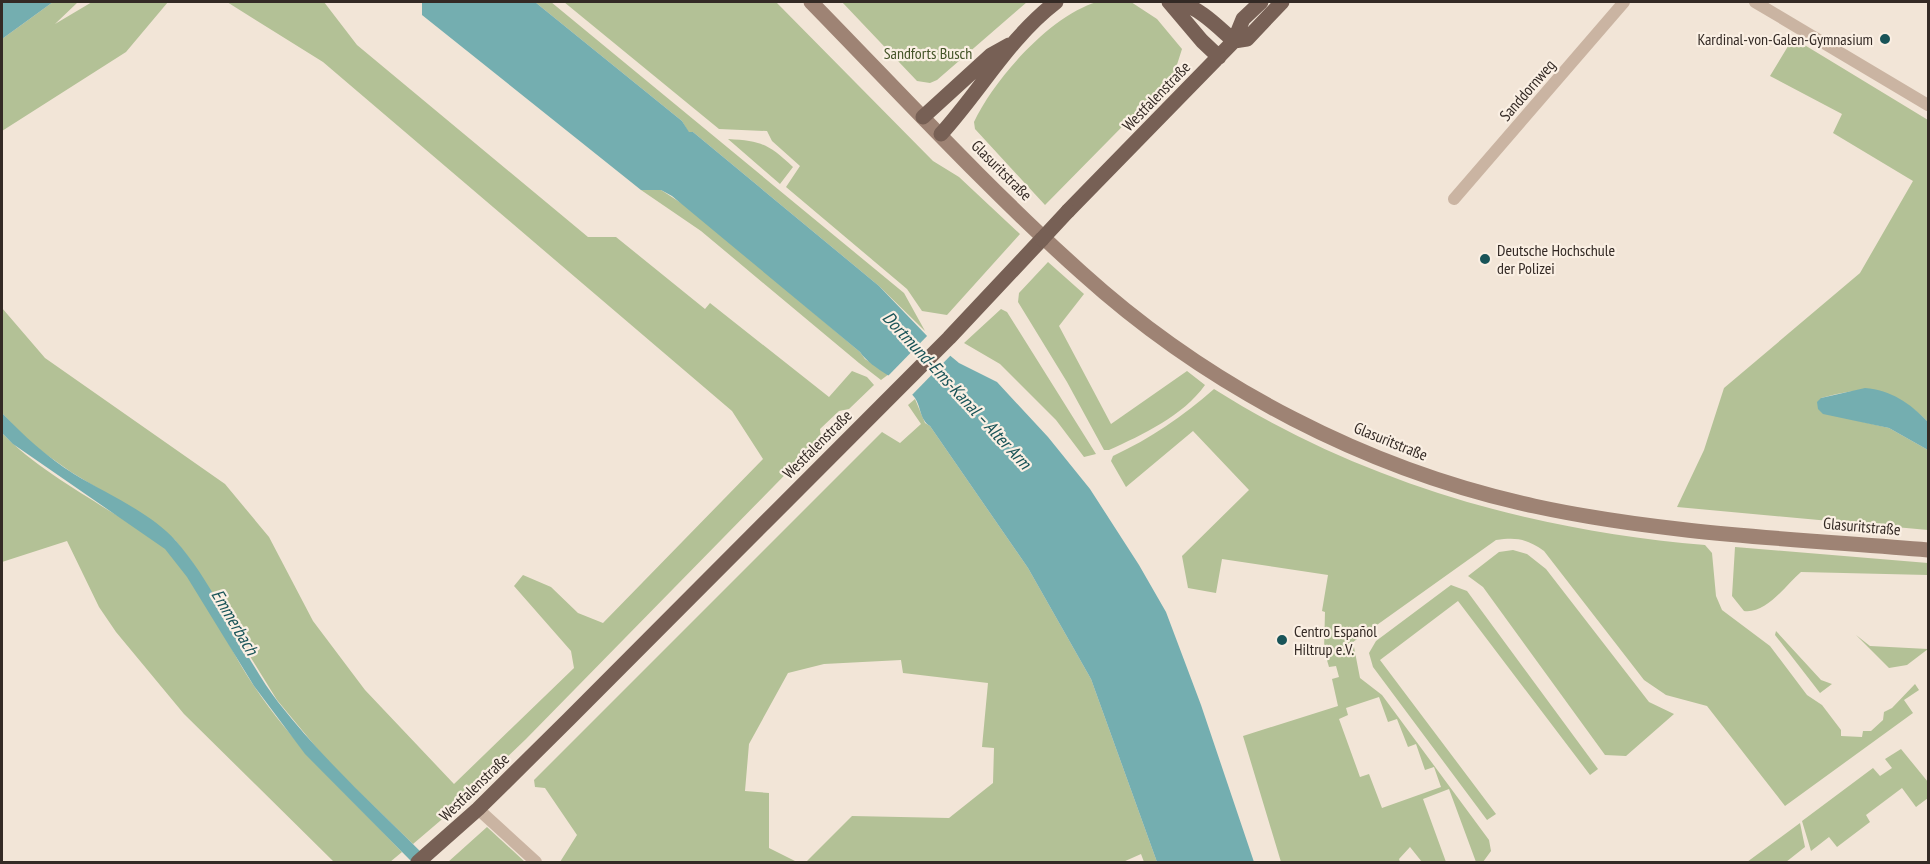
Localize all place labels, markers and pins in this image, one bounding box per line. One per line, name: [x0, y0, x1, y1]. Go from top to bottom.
place label: Kardinal-von-Galen-Gymnasium: [1697, 29, 1873, 49]
marker: Kardinal-von-Galen-Gymnasium: [1878, 32, 1892, 46]
place label: Deutsche Hochschule der Polizei: [1497, 240, 1615, 278]
marker: Deutsche Hochschule der Polizei: [1478, 252, 1492, 266]
place label: Centro Español Hiltrup e.V.: [1294, 621, 1377, 659]
marker: Centro Español Hiltrup e.V.: [1275, 633, 1289, 647]

